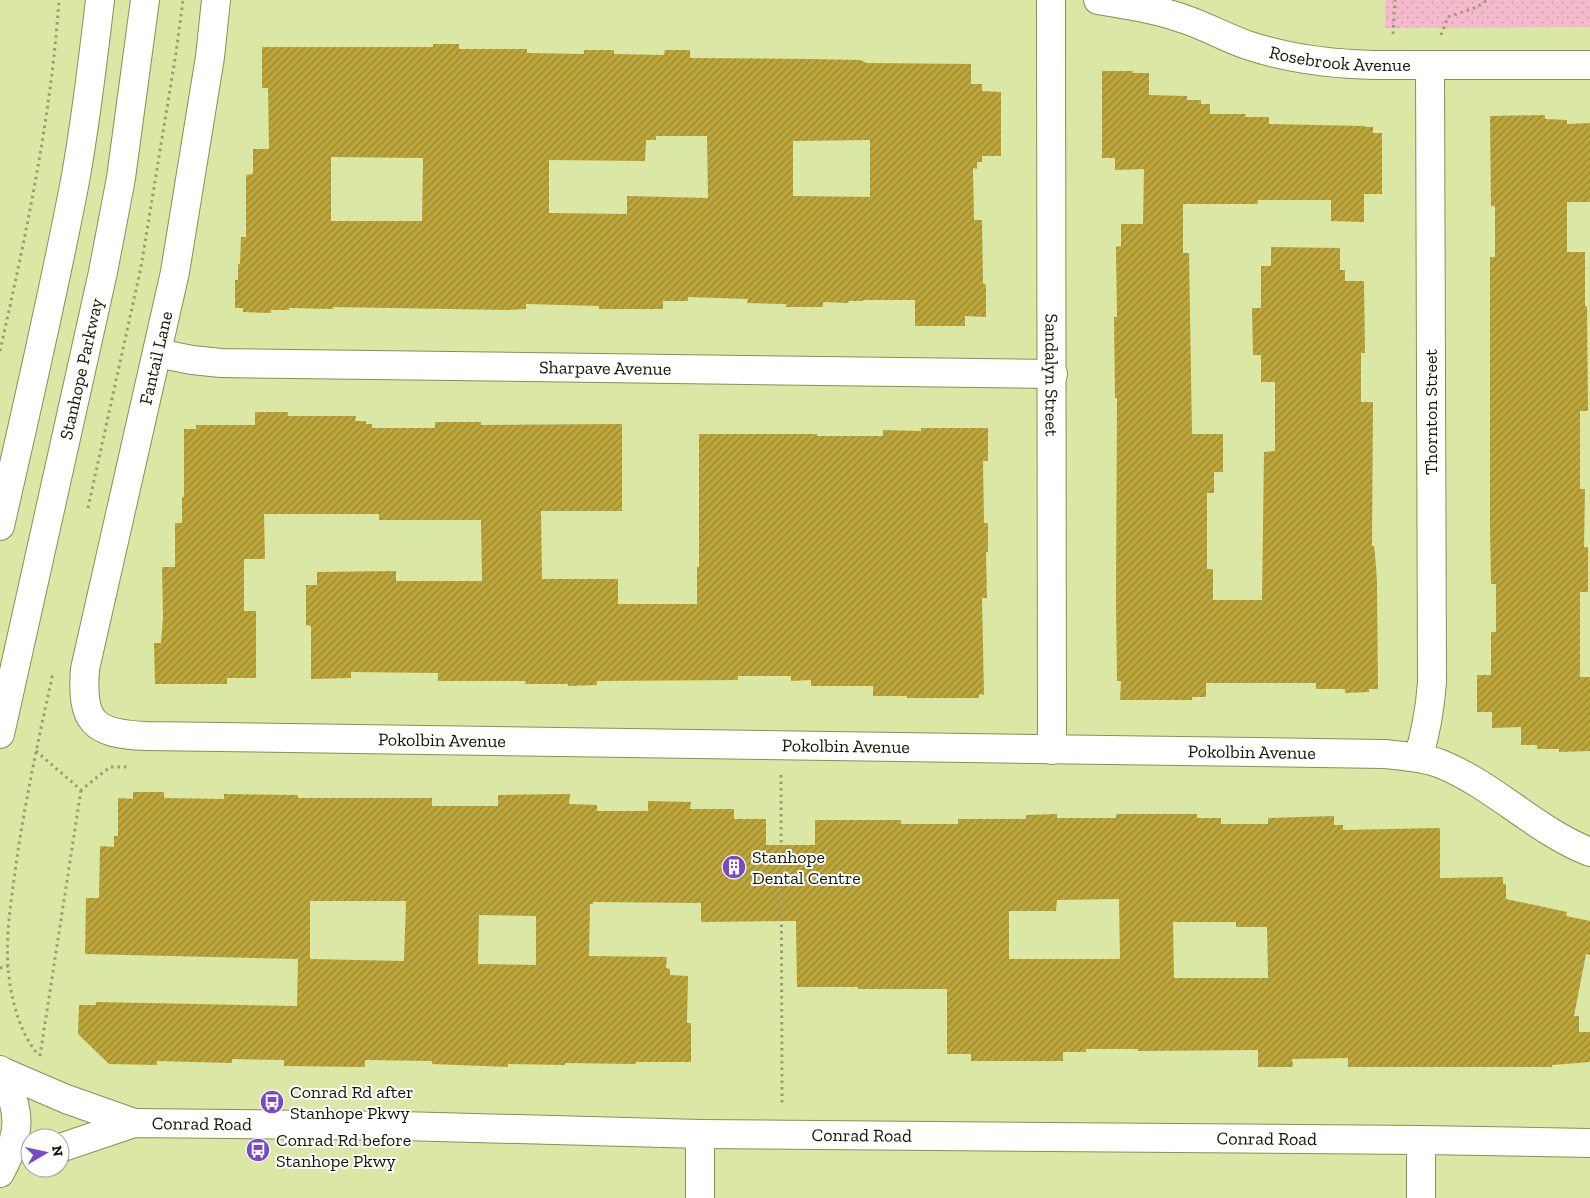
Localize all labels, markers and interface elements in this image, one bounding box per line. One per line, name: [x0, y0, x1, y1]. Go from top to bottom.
street label: Rosebrook Avenue: [1267, 41, 1411, 76]
street label: Stanhope Parkway: [55, 295, 108, 442]
street label: Fantail Lane: [135, 309, 177, 407]
street label: Sandalyn Street: [1040, 314, 1063, 437]
street label: Thornton Street: [1420, 349, 1442, 475]
street label: Sharpave Avenue: [539, 356, 671, 380]
street label: Pokolbin Avenue: [378, 728, 506, 752]
street label: Pokolbin Avenue: [782, 734, 910, 758]
street label: Pokolbin Avenue: [1188, 740, 1316, 764]
place label: Stanhope Dental Centre: [752, 846, 861, 889]
building icon: Stanhope Dental Centre: [721, 854, 747, 880]
place label: Conrad Rd after Stanhope Pkwy: [290, 1081, 413, 1124]
bus stop icon: Conrad Rd after Stanhope Pkwy: [259, 1089, 285, 1115]
street label: Conrad Road: [152, 1112, 252, 1135]
street label: Conrad Road: [812, 1124, 912, 1147]
street label: Conrad Road: [1217, 1127, 1317, 1150]
north arrow: [20, 1128, 70, 1178]
place label: Conrad Rd before Stanhope Pkwy: [276, 1129, 411, 1172]
bus stop icon: Conrad Rd before Stanhope Pkwy: [245, 1137, 271, 1163]
text: N: [48, 1144, 67, 1158]

